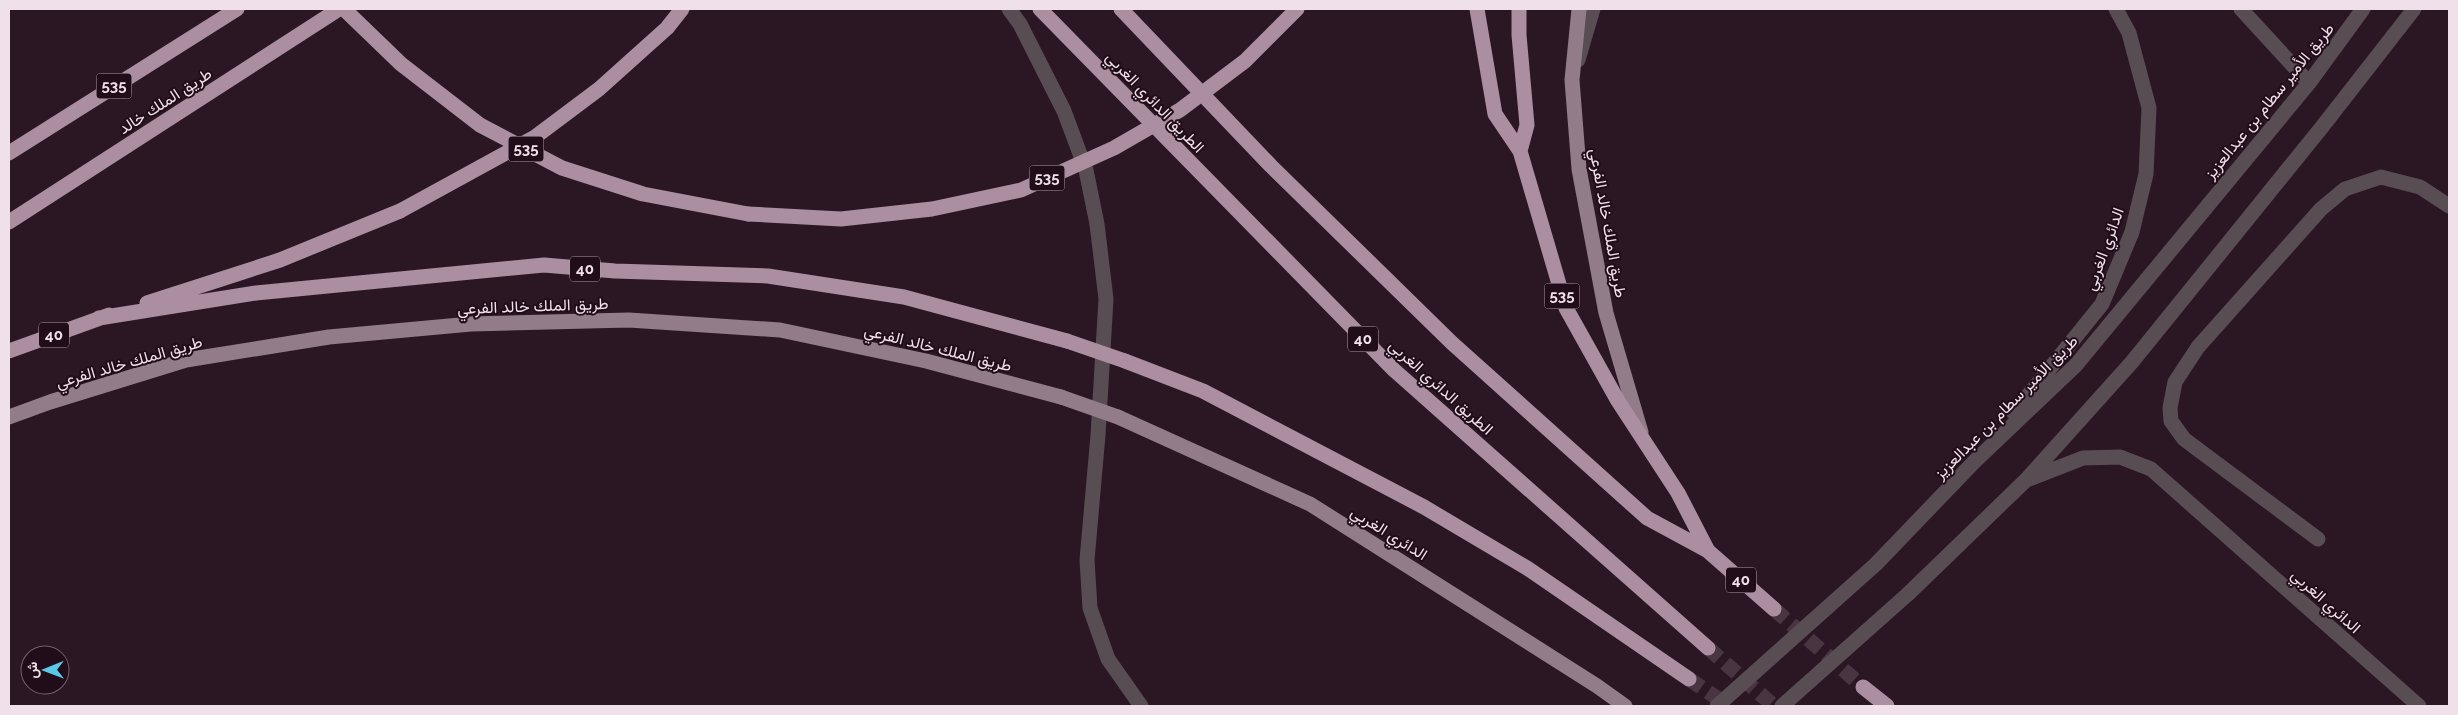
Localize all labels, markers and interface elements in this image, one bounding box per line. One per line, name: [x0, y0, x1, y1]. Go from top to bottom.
street label: طريق الأمير سطام بن عبدالعزيز: [2200, 19, 2339, 184]
street label: الطريق الدائري الغربي: [1099, 47, 1208, 159]
street label: طريق الملك خالد: [115, 64, 216, 139]
road number: 535: [96, 74, 132, 98]
road number: 535: [508, 136, 544, 162]
street label: طريق الملك خالد الفرعي: [1582, 147, 1630, 300]
road number: 535: [1030, 166, 1064, 190]
street label: الدائري الغربي: [2080, 205, 2132, 294]
road number: 40: [570, 256, 600, 282]
road number: 535: [1544, 284, 1580, 308]
street label: طريق الملك خالد الفرعي: [457, 294, 609, 322]
street label: طريق الملك خالد الفرعي: [861, 320, 1014, 379]
road number: 40: [39, 322, 69, 348]
road number: 40: [1348, 326, 1378, 352]
street label: طريق الأمير سطام بن عبدالعزيز: [1930, 331, 2082, 484]
street label: طريق الملك خالد الفرعي: [54, 332, 205, 396]
street label: الطريق الدائري الغربي: [1382, 335, 1497, 442]
street label: الدائري الغربي: [1345, 502, 1431, 567]
street label: الدائري الغربي: [2285, 565, 2365, 640]
road number: 40: [1726, 568, 1756, 592]
north arrow: [20, 645, 70, 695]
text: ش: [24, 661, 41, 679]

